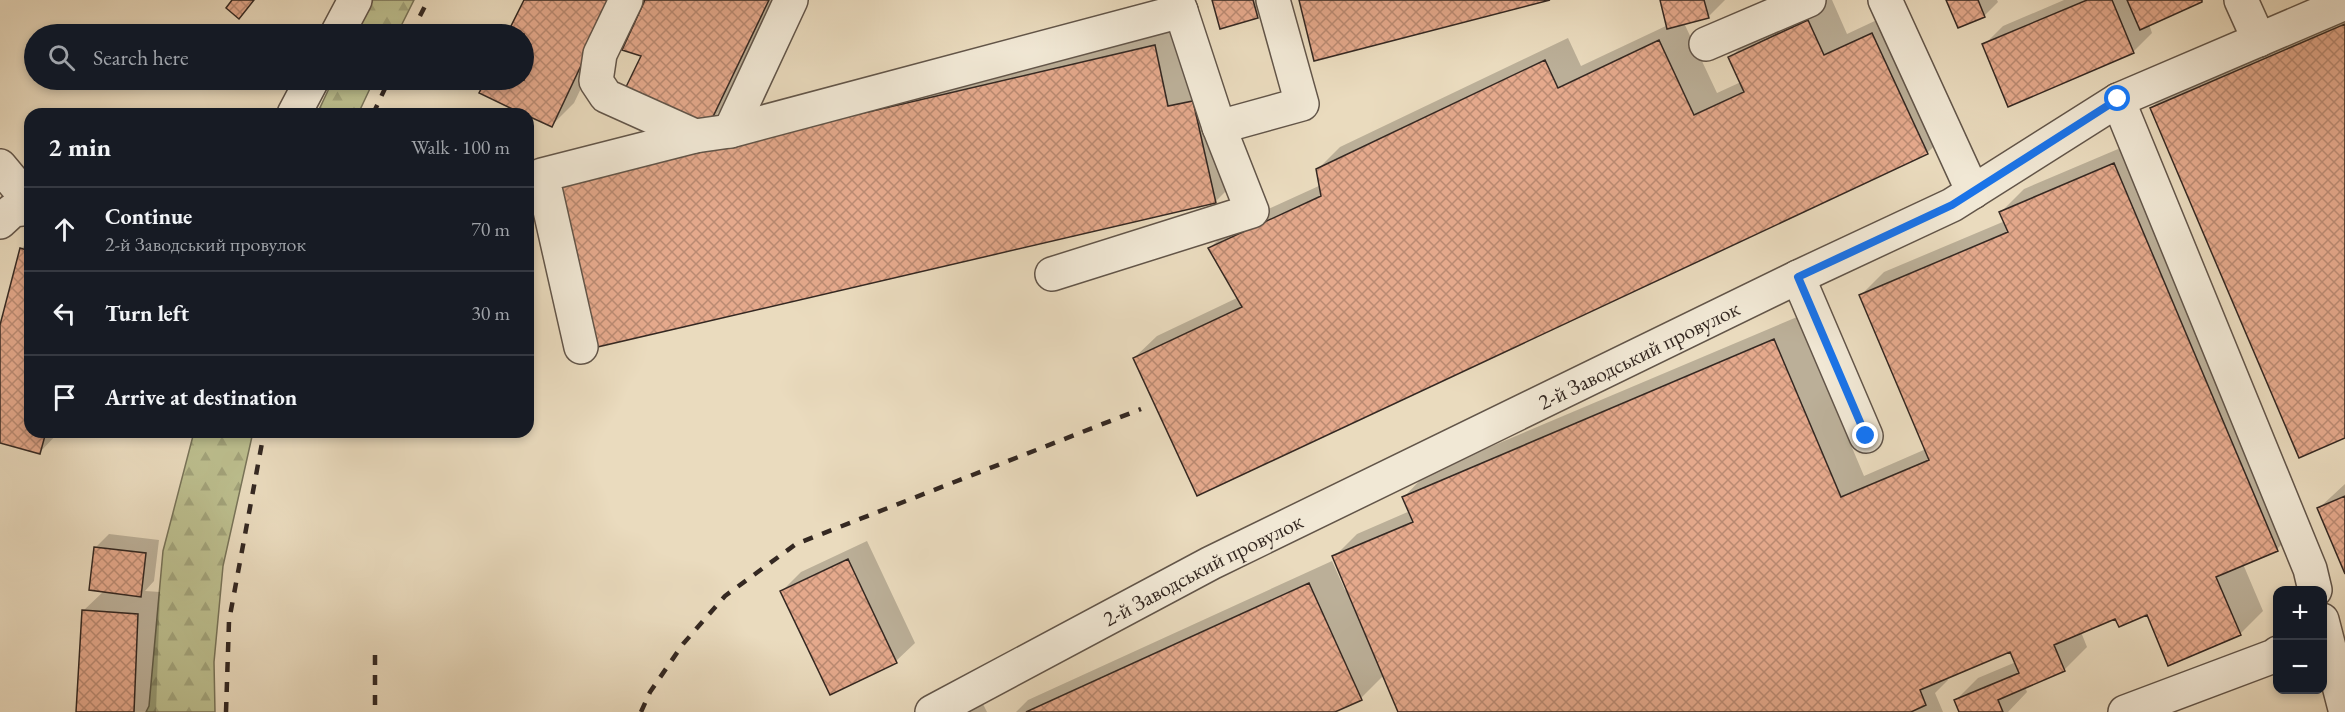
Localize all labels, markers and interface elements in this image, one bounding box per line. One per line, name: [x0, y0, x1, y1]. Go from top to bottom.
search box: [24, 24, 534, 90]
icon: search: [45, 41, 78, 74]
text: Search here: [93, 43, 188, 72]
route start: [2104, 85, 2130, 111]
text: 2 min: [48, 130, 111, 164]
text: Walk · 100 m: [411, 134, 510, 160]
text: Continue: [105, 202, 192, 231]
icon: ahead: [48, 213, 81, 246]
text: 70 m: [471, 216, 510, 242]
text: 2-й Заводський провулок: [105, 231, 306, 257]
street label: 2-й Заводський провулок: [1533, 293, 1745, 417]
icon: left: [48, 297, 81, 330]
text: Turn left: [105, 299, 189, 328]
text: 30 m: [471, 300, 510, 326]
icon: arrive: [48, 381, 81, 414]
text: Arrive at destination: [105, 383, 297, 412]
route end: [1852, 422, 1878, 448]
street label: 2-й Заводський провулок: [1098, 506, 1308, 633]
map controls: [2273, 586, 2327, 694]
button: +: [2273, 586, 2327, 640]
button: −: [2273, 640, 2327, 694]

